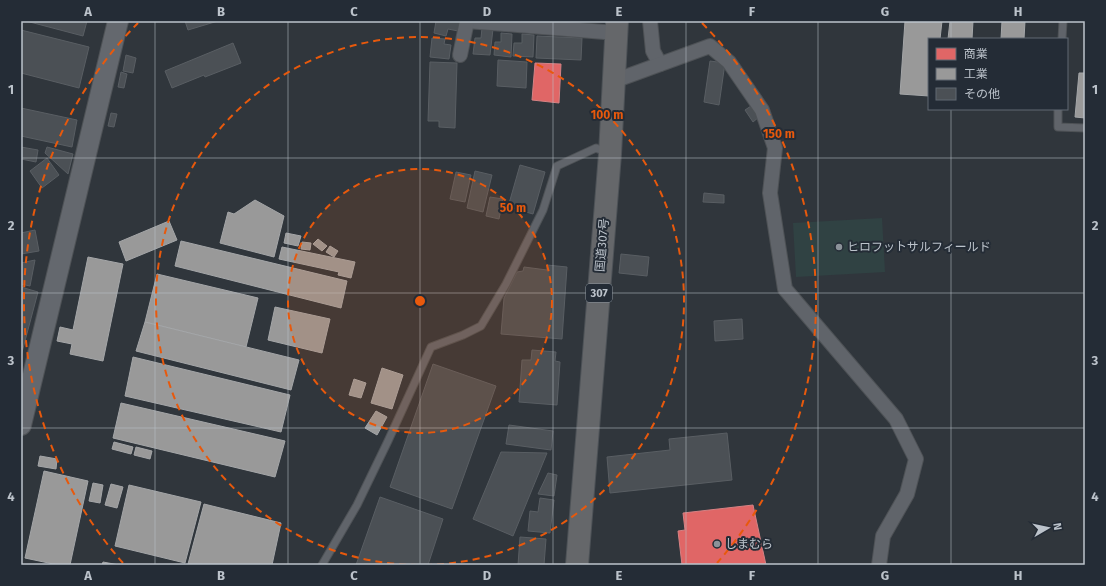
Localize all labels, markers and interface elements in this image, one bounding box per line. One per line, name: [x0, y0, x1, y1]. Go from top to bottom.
text: A: [83, 4, 92, 19]
text: B: [217, 4, 225, 19]
text: C: [350, 4, 358, 19]
text: D: [483, 4, 492, 19]
text: E: [616, 4, 623, 19]
text: F: [749, 4, 756, 19]
text: G: [881, 4, 889, 19]
text: H: [1014, 4, 1022, 19]
legend: [928, 38, 1068, 110]
text: 商業: [964, 47, 988, 61]
text: 工業: [964, 67, 988, 81]
text: 1: [8, 82, 14, 97]
text: 1: [1092, 82, 1098, 97]
text: その他: [964, 87, 1000, 101]
text: 100 m: [591, 108, 623, 122]
text: 150 m: [763, 127, 795, 141]
text: 50 m: [500, 201, 526, 215]
text: 2: [8, 218, 15, 233]
street label: 国道307号: [593, 218, 611, 272]
text: 2: [1092, 218, 1099, 233]
place label: ヒロフットサルフィールド: [847, 240, 991, 254]
marker: ヒロフットサルフィールド: [834, 242, 844, 252]
road number: 307: [586, 284, 612, 302]
centre of rings: [413, 294, 427, 308]
text: 3: [7, 353, 15, 368]
text: 3: [1091, 353, 1099, 368]
text: 4: [7, 489, 15, 504]
text: 4: [1091, 489, 1099, 504]
north arrow: [1028, 508, 1068, 548]
text: N: [1050, 522, 1064, 531]
place label: しまむら: [725, 537, 773, 551]
marker: しまむら: [712, 539, 722, 549]
text: A: [83, 568, 92, 583]
text: B: [217, 568, 225, 583]
text: C: [350, 568, 358, 583]
text: D: [483, 568, 492, 583]
text: E: [616, 568, 623, 583]
text: F: [749, 568, 756, 583]
text: G: [881, 568, 889, 583]
text: H: [1014, 568, 1022, 583]

